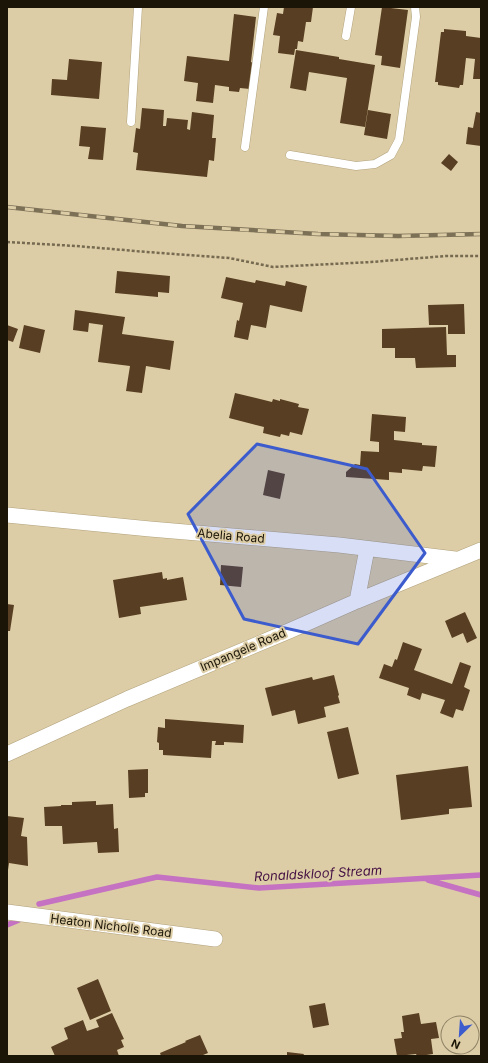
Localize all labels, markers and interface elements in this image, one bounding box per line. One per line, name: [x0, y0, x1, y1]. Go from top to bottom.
street label: Abelia Road: [197, 525, 265, 546]
street label: Impangele Road: [198, 625, 288, 674]
water label: Ronaldskloof Stream: [254, 862, 382, 884]
street label: Heaton Nicholls Road: [50, 911, 172, 940]
north arrow: [440, 1015, 480, 1055]
text: N: [449, 1036, 463, 1052]

